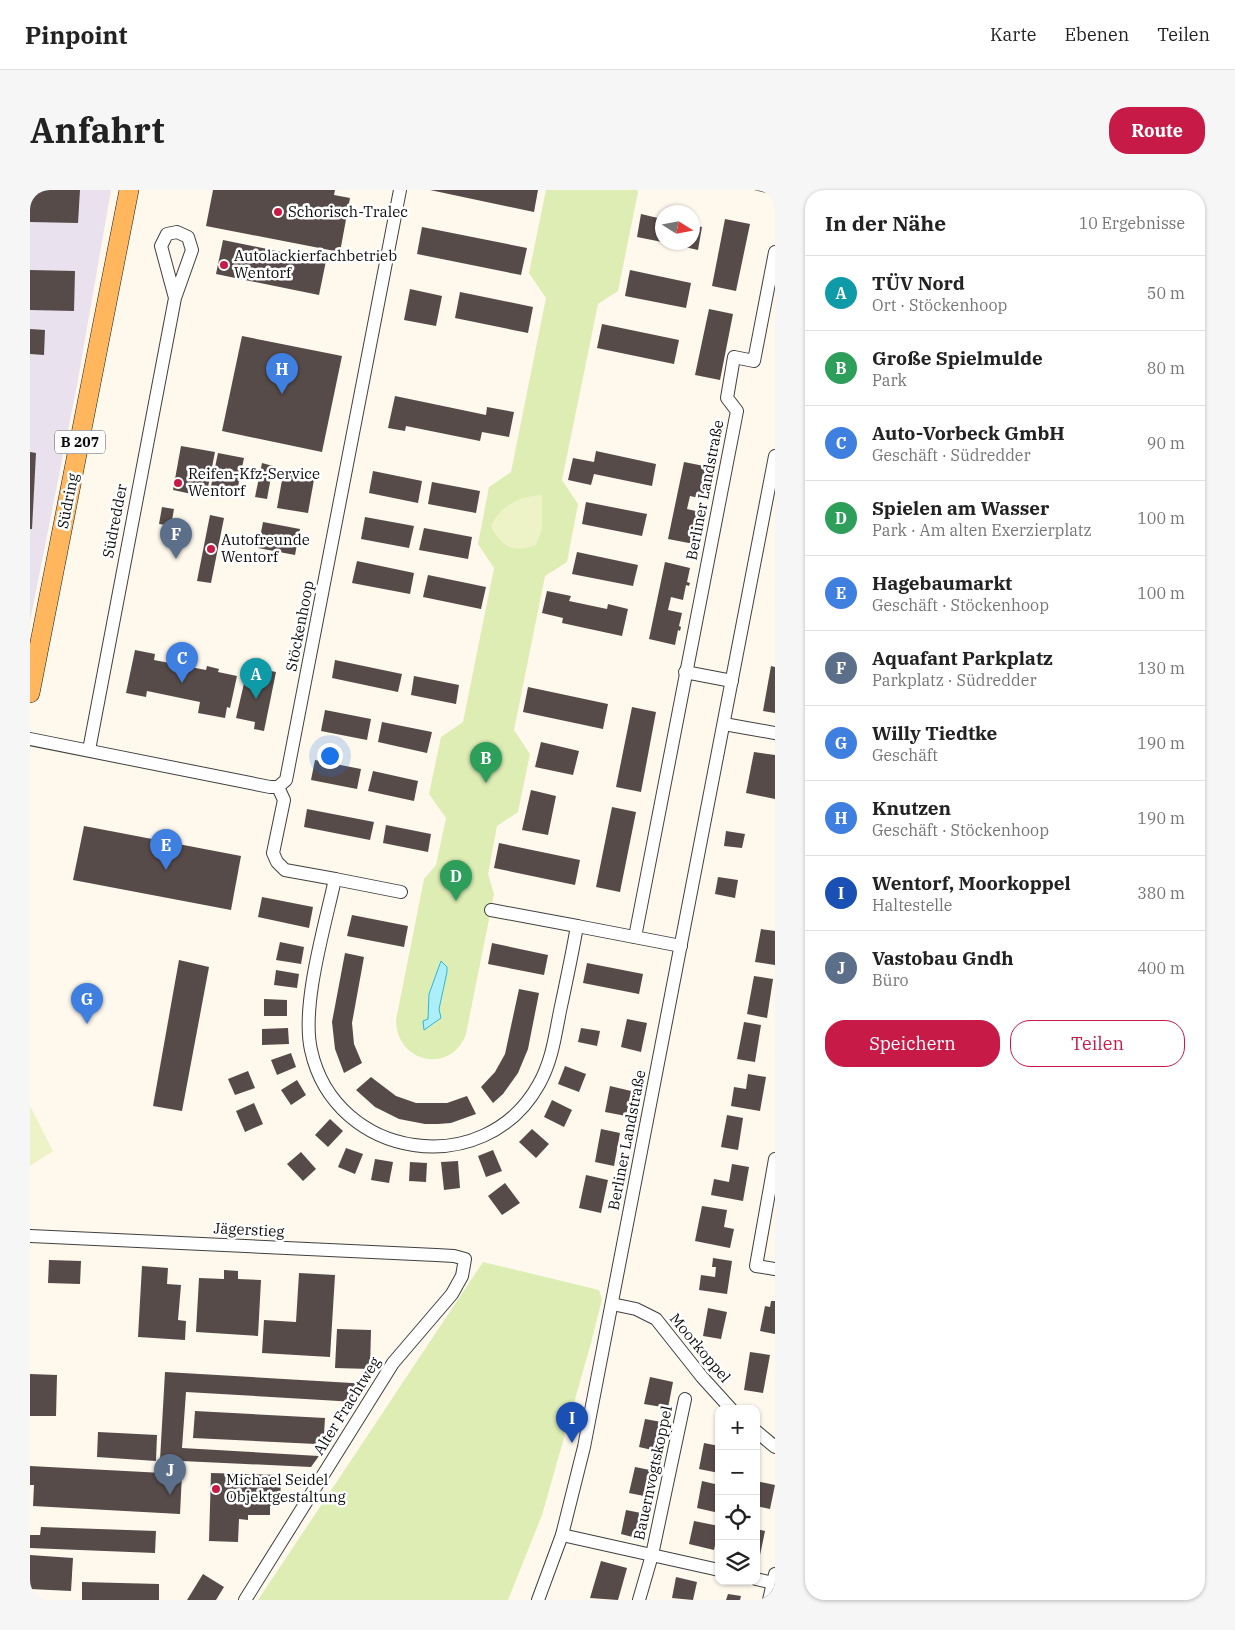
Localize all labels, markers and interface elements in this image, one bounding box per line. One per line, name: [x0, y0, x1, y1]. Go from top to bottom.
text: Pinpoint: [25, 19, 127, 51]
text: Karte: [990, 23, 1036, 46]
text: Ebenen: [1064, 23, 1129, 46]
text: Teilen: [1157, 23, 1210, 46]
text: Anfahrt: [30, 107, 164, 153]
button: Route: [1109, 107, 1205, 154]
place label: Schorisch-Tralec: [288, 202, 408, 221]
north arrow: [655, 205, 700, 250]
marker: Schorisch-Tralec: [272, 206, 284, 218]
text: In der Nähe: [825, 209, 946, 237]
text: 10 Ergebnisse: [1079, 213, 1185, 233]
place label: Autolackierfachbetrieb Wentorf: [234, 246, 397, 282]
marker: Autolackierfachbetrieb Wentorf: [218, 259, 230, 271]
text: TÜV Nord: [872, 271, 965, 295]
text: A: [835, 283, 847, 303]
text: 50 m: [1147, 283, 1185, 303]
text: Ort · Stöckenhoop: [872, 295, 1007, 315]
text: Große Spielmulde: [872, 346, 1043, 370]
pin: H: [266, 353, 298, 394]
text: B: [835, 358, 847, 378]
text: 80 m: [1147, 358, 1185, 378]
text: Park: [872, 370, 907, 390]
street label: Berliner Landstraße: [682, 418, 727, 562]
text: Auto-Vorbeck GmbH: [872, 421, 1065, 445]
road number: B 207: [55, 430, 105, 454]
text: C: [836, 433, 846, 453]
text: 90 m: [1147, 433, 1185, 453]
text: Geschäft · Südredder: [872, 445, 1031, 465]
place label: Reifen-Kfz-Service Wentorf: [188, 464, 320, 500]
street label: Südring: [53, 471, 82, 530]
marker: Reifen-Kfz-Service Wentorf: [172, 477, 184, 489]
street label: Südredder: [98, 482, 131, 560]
text: Spielen am Wasser: [872, 496, 1049, 520]
text: D: [835, 508, 847, 528]
text: 100 m: [1137, 508, 1185, 528]
pin: F: [160, 518, 192, 559]
text: Park · Am alten Exerzierplatz: [872, 520, 1092, 540]
place label: Autofreunde Wentorf: [221, 530, 310, 566]
marker: Autofreunde Wentorf: [205, 543, 217, 555]
text: Hagebaumarkt: [872, 571, 1012, 595]
street label: Stöckenhoop: [281, 579, 318, 673]
text: E: [836, 583, 846, 603]
text: 100 m: [1137, 583, 1185, 603]
text: Geschäft · Stöckenhoop: [872, 595, 1049, 615]
pin: C: [166, 642, 198, 683]
text: Aquafant Parkplatz: [872, 646, 1053, 670]
pin: A: [240, 658, 272, 699]
text: F: [836, 658, 846, 678]
text: 130 m: [1137, 658, 1185, 678]
text: Parkplatz · Südredder: [872, 670, 1036, 690]
text: Willy Tiedtke: [872, 721, 997, 745]
text: G: [835, 733, 847, 753]
text: 190 m: [1137, 733, 1185, 753]
pin: B: [470, 742, 502, 783]
your location: [317, 743, 343, 769]
text: Geschäft: [872, 745, 938, 765]
text: Knutzen: [872, 796, 951, 820]
text: H: [835, 808, 848, 828]
text: 190 m: [1137, 808, 1185, 828]
text: Geschäft · Stöckenhoop: [872, 820, 1049, 840]
pin: E: [150, 829, 182, 870]
pin: D: [440, 860, 472, 901]
text: Wentorf, Moorkoppel: [872, 871, 1071, 895]
text: I: [838, 883, 844, 903]
text: 380 m: [1137, 883, 1185, 903]
text: Haltestelle: [872, 895, 952, 915]
text: Vastobau Gndh: [872, 946, 1014, 970]
text: J: [837, 958, 845, 978]
text: 400 m: [1137, 958, 1185, 978]
text: Büro: [872, 970, 909, 990]
pin: G: [71, 983, 103, 1024]
button: Speichern: [825, 1020, 1000, 1067]
button: Teilen: [1010, 1020, 1185, 1067]
street label: Berliner Landstraße: [604, 1068, 649, 1212]
street label: Jägerstieg: [213, 1218, 285, 1241]
street label: Moorkoppel: [666, 1309, 735, 1386]
street label: Alter Frachtweg: [309, 1353, 384, 1458]
pin: I: [556, 1402, 588, 1443]
street label: Bauernvogtskoppel: [629, 1404, 676, 1542]
map controls: [715, 1405, 760, 1585]
button: +: [715, 1405, 760, 1450]
button: −: [715, 1450, 760, 1495]
pin: J: [154, 1454, 186, 1495]
place label: Michael Seidel Objektgestaltung: [226, 1470, 346, 1506]
marker: Michael Seidel Objektgestaltung: [210, 1483, 222, 1495]
button: locate: [715, 1495, 760, 1540]
button: layers: [715, 1540, 760, 1585]

